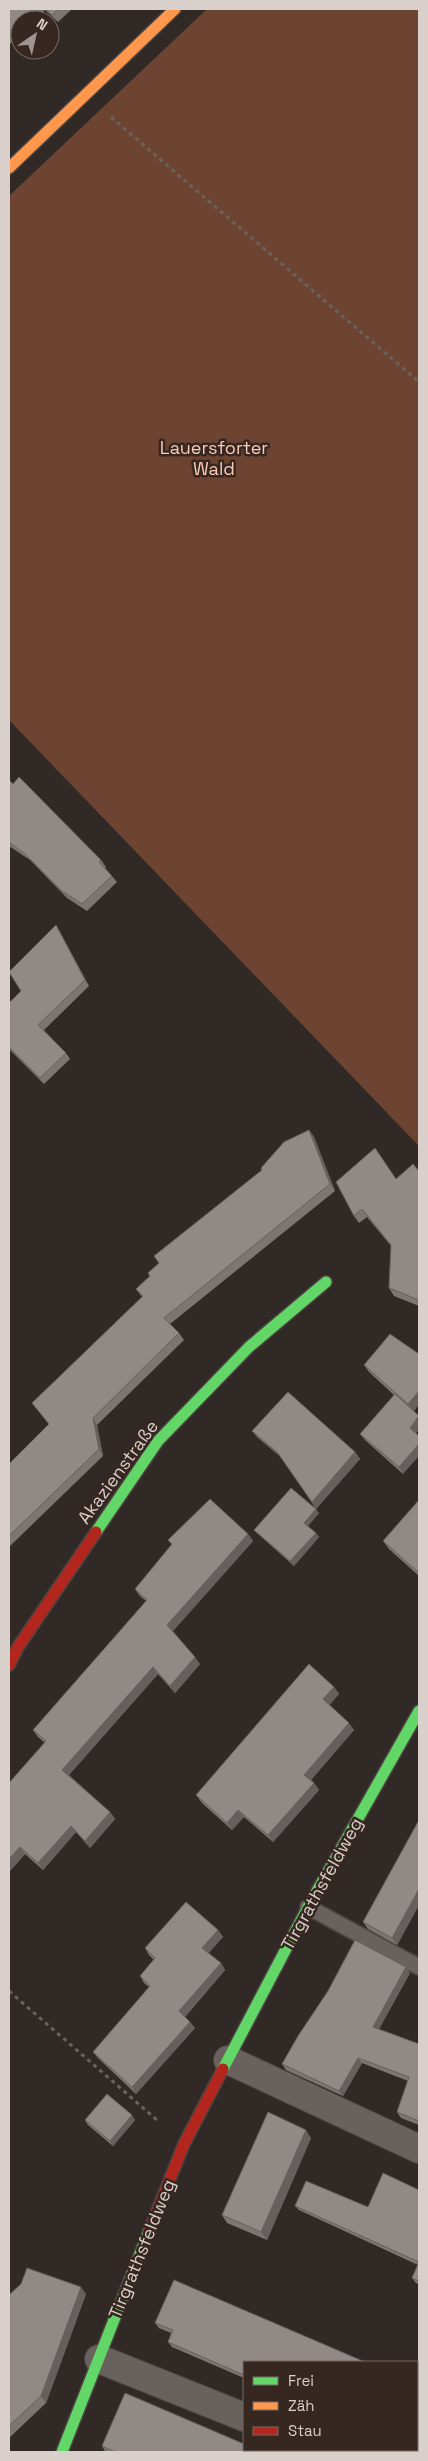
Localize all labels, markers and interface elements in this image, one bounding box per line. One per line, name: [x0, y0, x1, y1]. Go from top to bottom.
north arrow: [10, 10, 60, 60]
text: N: [33, 14, 51, 34]
park label: Lauersforter Wald: [160, 436, 268, 480]
street label: Akazienstraße: [72, 1415, 163, 1528]
street label: Tirgrathsfeldweg: [276, 1813, 368, 1954]
street label: Tirgrathsfeldweg: [103, 2176, 180, 2322]
legend: [243, 2361, 418, 2451]
text: Frei: [288, 2371, 314, 2390]
text: Zäh: [288, 2396, 314, 2415]
text: Stau: [288, 2421, 322, 2440]

